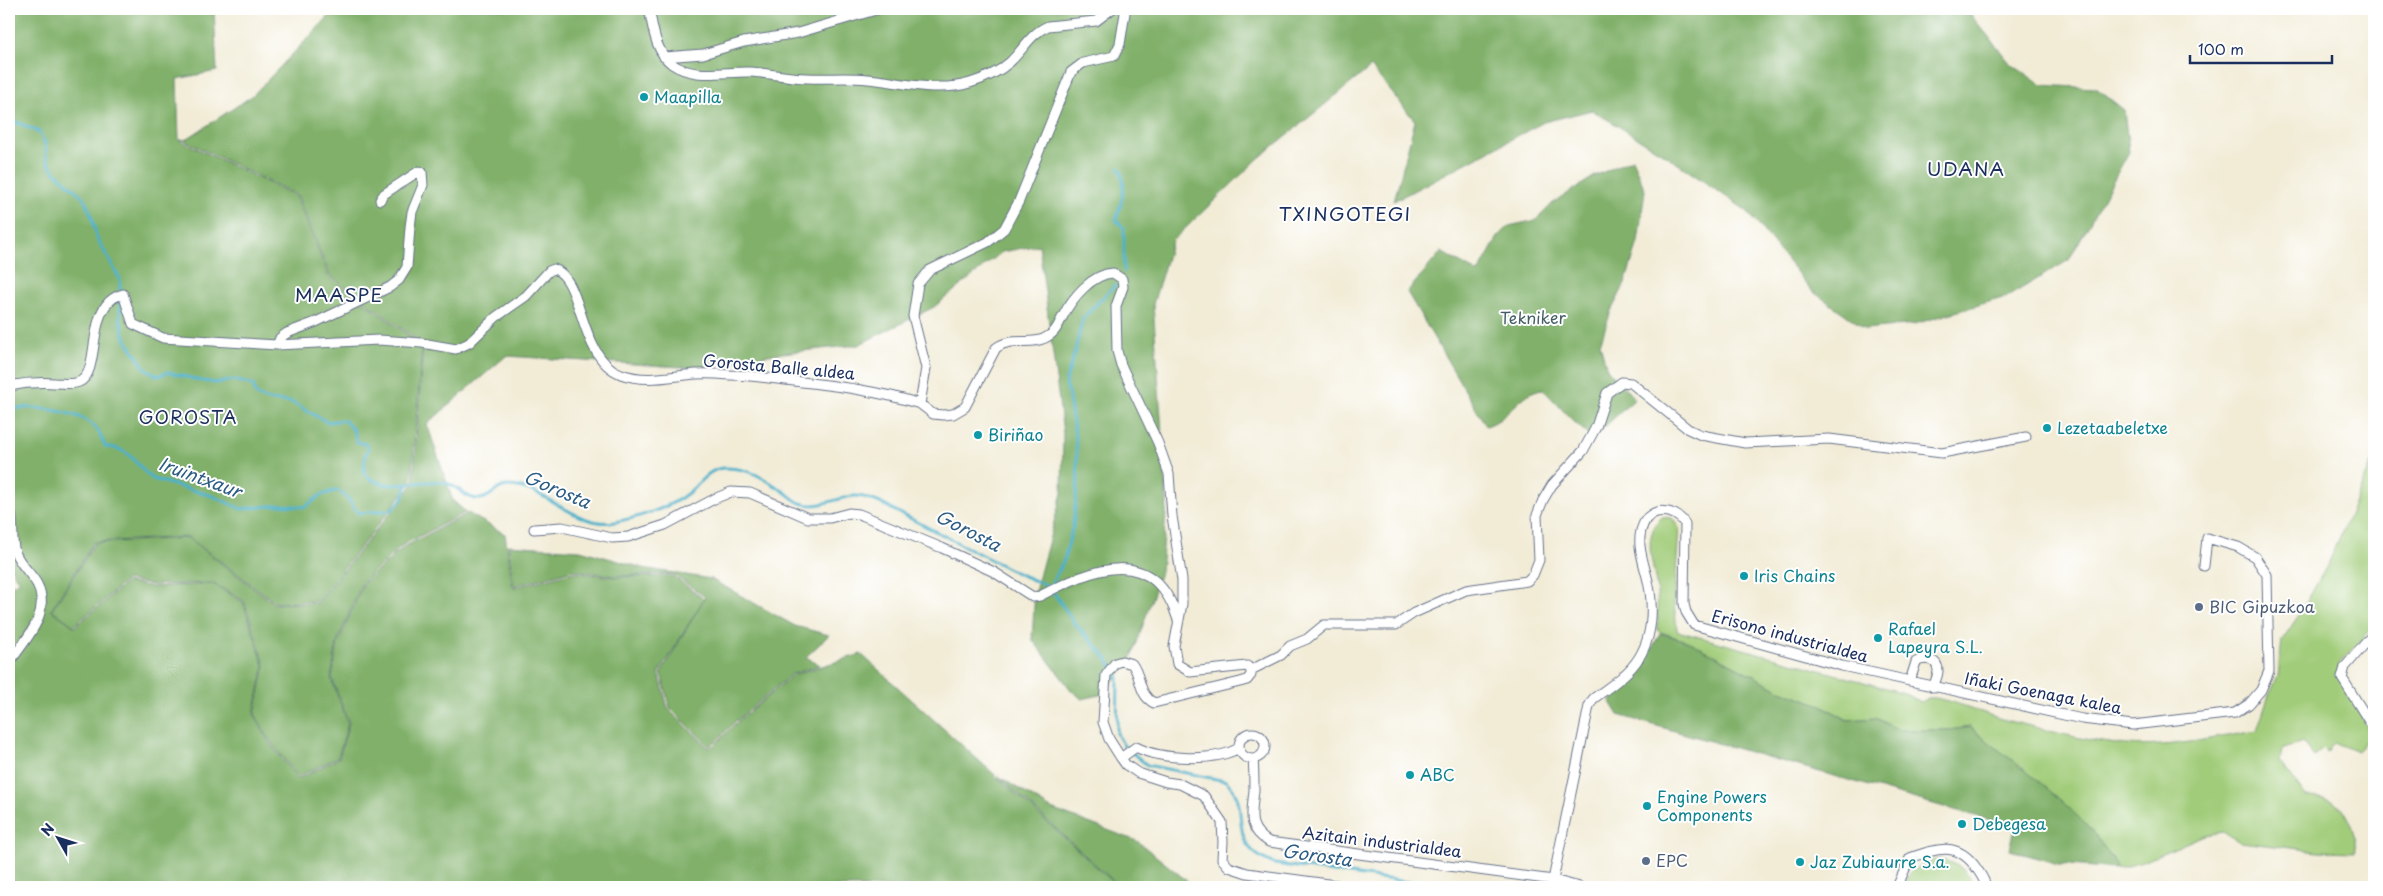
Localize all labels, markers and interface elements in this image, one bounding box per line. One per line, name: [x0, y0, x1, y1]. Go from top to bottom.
scale bar: [2190, 32, 2333, 64]
text: 100 m: [2198, 37, 2244, 60]
place label: Maapilla: [654, 84, 722, 108]
marker: Maapilla: [638, 91, 650, 103]
district label: UDANA: [1927, 154, 2005, 182]
district label: TXINGOTEGI: [1279, 199, 1411, 227]
district label: MAASPE: [295, 280, 383, 308]
park label: Tekniker: [1500, 305, 1567, 329]
street label: Gorosta Balle aldea: [702, 347, 856, 385]
district label: GOROSTA: [139, 403, 237, 430]
place label: Lezetaabeletxe: [2057, 415, 2168, 439]
place label: Biriñao: [988, 422, 1043, 446]
marker: Lezetaabeletxe: [2041, 422, 2053, 434]
marker: Biriñao: [972, 429, 984, 441]
water label: Iruintxaur: [156, 449, 248, 505]
water label: Gorosta: [520, 463, 596, 515]
water label: Gorosta: [931, 502, 1007, 558]
place label: Iris Chains: [1754, 563, 1835, 587]
marker: Iris Chains: [1738, 570, 1750, 582]
place label: BIC Gipuzkoa: [2209, 594, 2315, 618]
marker: BIC Gipuzkoa: [2193, 601, 2205, 613]
street label: Erisono industrialdea: [1709, 603, 1871, 667]
place label: Rafael Lapeyra S.L.: [1888, 616, 1983, 658]
marker: Rafael Lapeyra S.L.: [1872, 632, 1884, 644]
street label: Iñaki Goenaga kalea: [1963, 665, 2124, 719]
place label: ABC: [1420, 762, 1455, 786]
marker: ABC: [1404, 769, 1416, 781]
place label: Engine Powers Components: [1657, 784, 1767, 826]
marker: Engine Powers Components: [1641, 800, 1653, 812]
place label: Debegesa: [1972, 811, 2046, 835]
north arrow: [32, 814, 82, 864]
marker: Debegesa: [1956, 818, 1968, 830]
text: N: [36, 819, 59, 840]
street label: Azitain industrialdea: [1301, 819, 1463, 863]
water label: Gorosta: [1281, 836, 1355, 873]
place label: EPC: [1656, 848, 1688, 872]
place label: Jaz Zubiaurre S.a.: [1810, 849, 1950, 873]
marker: EPC: [1640, 855, 1652, 867]
marker: Jaz Zubiaurre S.a.: [1794, 856, 1806, 868]

